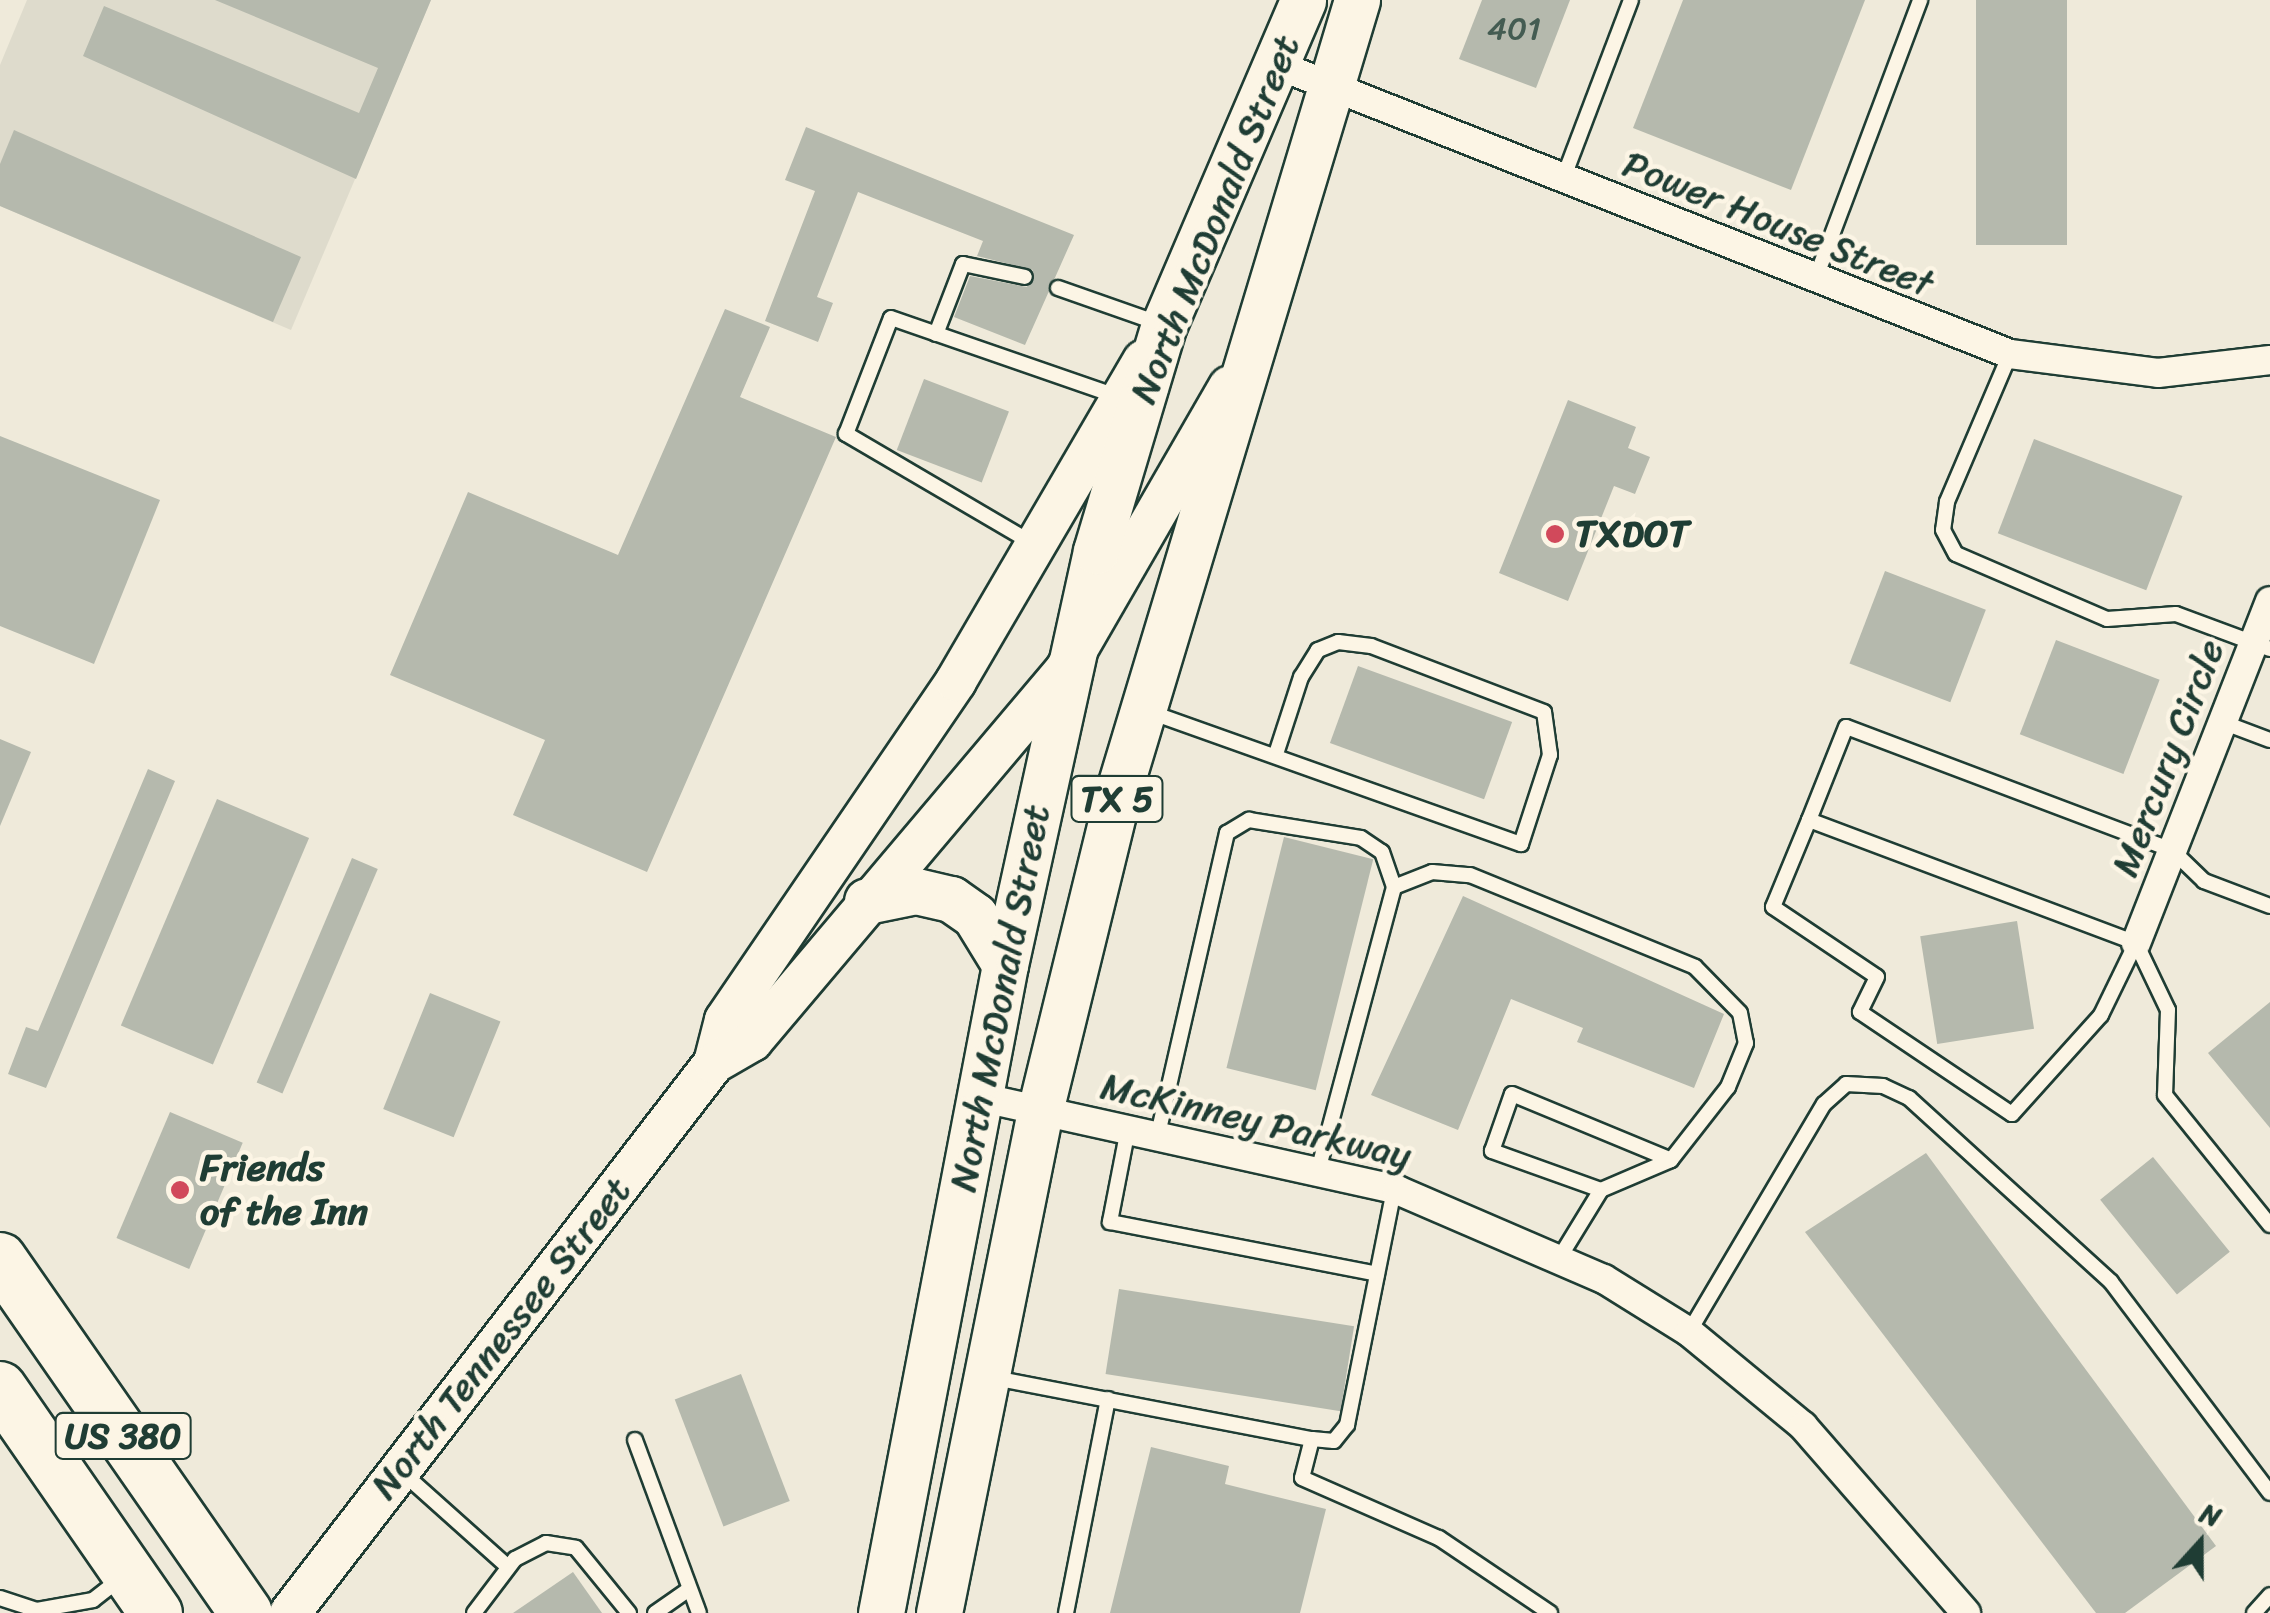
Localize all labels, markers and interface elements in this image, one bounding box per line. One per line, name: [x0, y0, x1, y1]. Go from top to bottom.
house number: 401: [1487, 10, 1541, 48]
street label: North McDonald Street: [1121, 30, 1309, 408]
street label: Power House Street: [1614, 140, 1942, 308]
place label: TXDOT: [1575, 511, 1690, 557]
marker: TXDOT: [1544, 523, 1566, 545]
street label: Mercury Circle: [2102, 633, 2234, 883]
road number: TX 5: [1070, 769, 1164, 829]
street label: North McDonald Street: [940, 802, 1060, 1194]
street label: McKinney Parkway: [1097, 1063, 1415, 1179]
place label: Friends of the Inn: [200, 1145, 368, 1234]
street label: North Tennessee Street: [361, 1168, 641, 1508]
marker: Friends of the Inn: [169, 1179, 191, 1201]
road number: US 380: [53, 1406, 193, 1466]
text: N: [2193, 1488, 2229, 1541]
north arrow: [2150, 1493, 2250, 1593]

